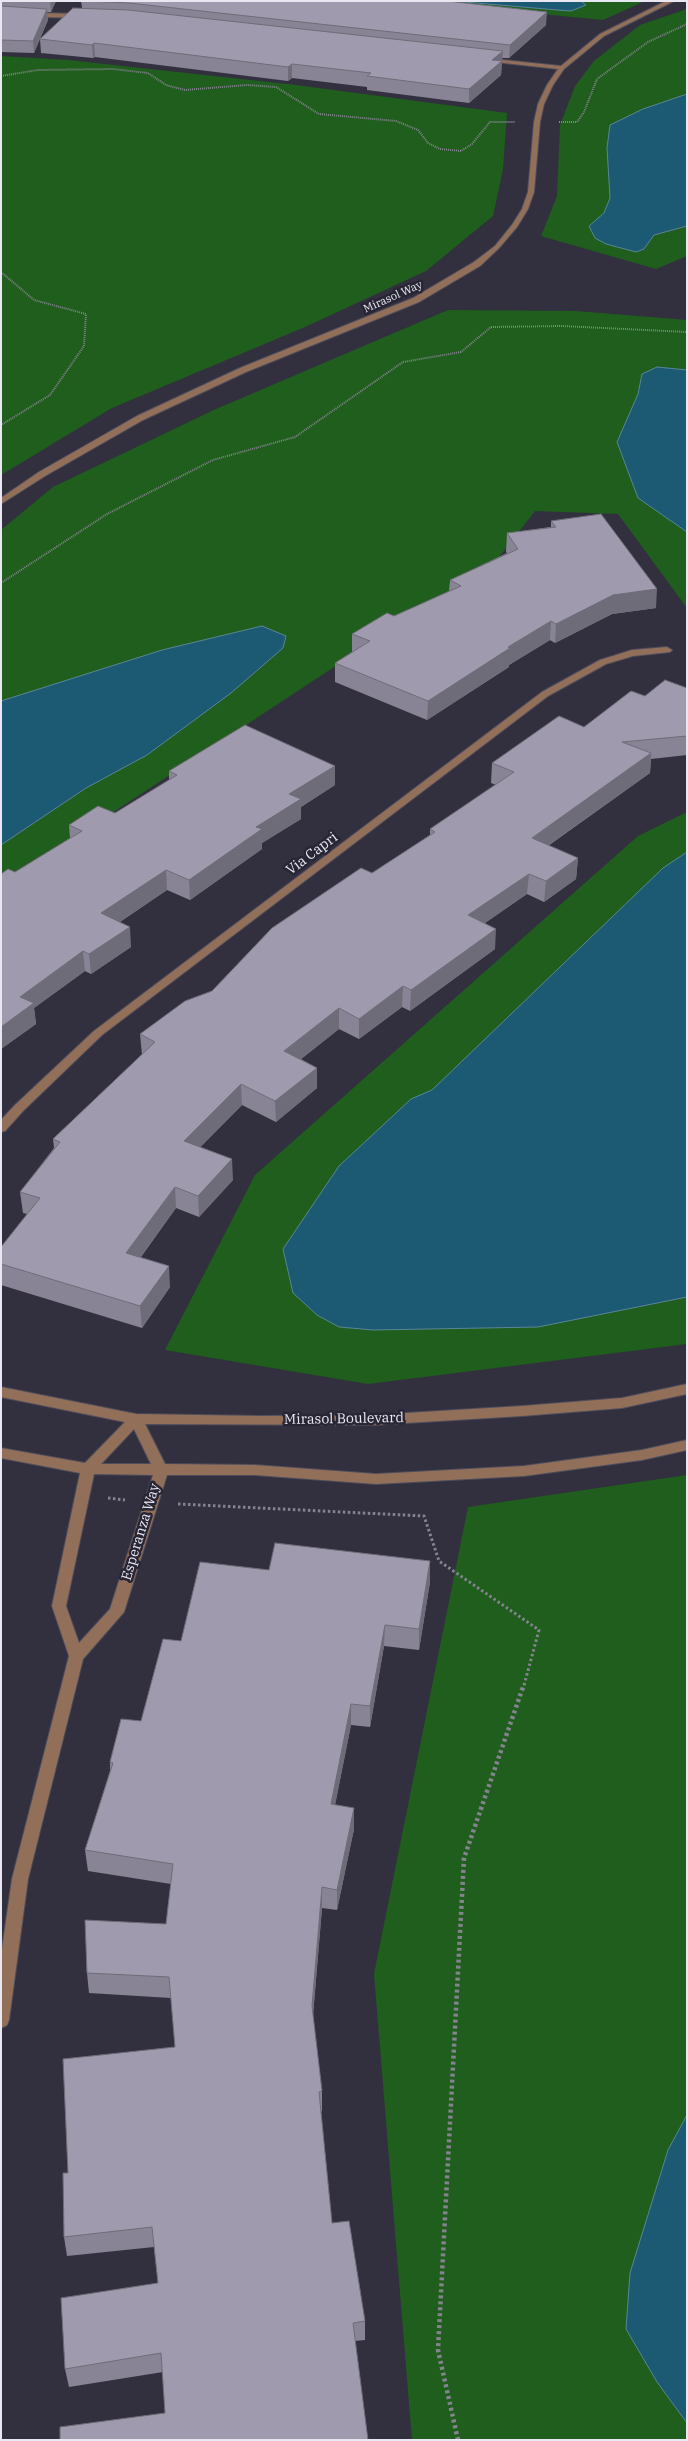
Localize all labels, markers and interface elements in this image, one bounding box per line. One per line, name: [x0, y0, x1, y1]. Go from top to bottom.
street label: Mirasol Way: [361, 278, 425, 316]
street label: Via Capri: [283, 829, 341, 879]
street label: Mirasol Boulevard: [284, 1410, 404, 1428]
street label: Esperanza Way: [118, 1481, 164, 1583]

